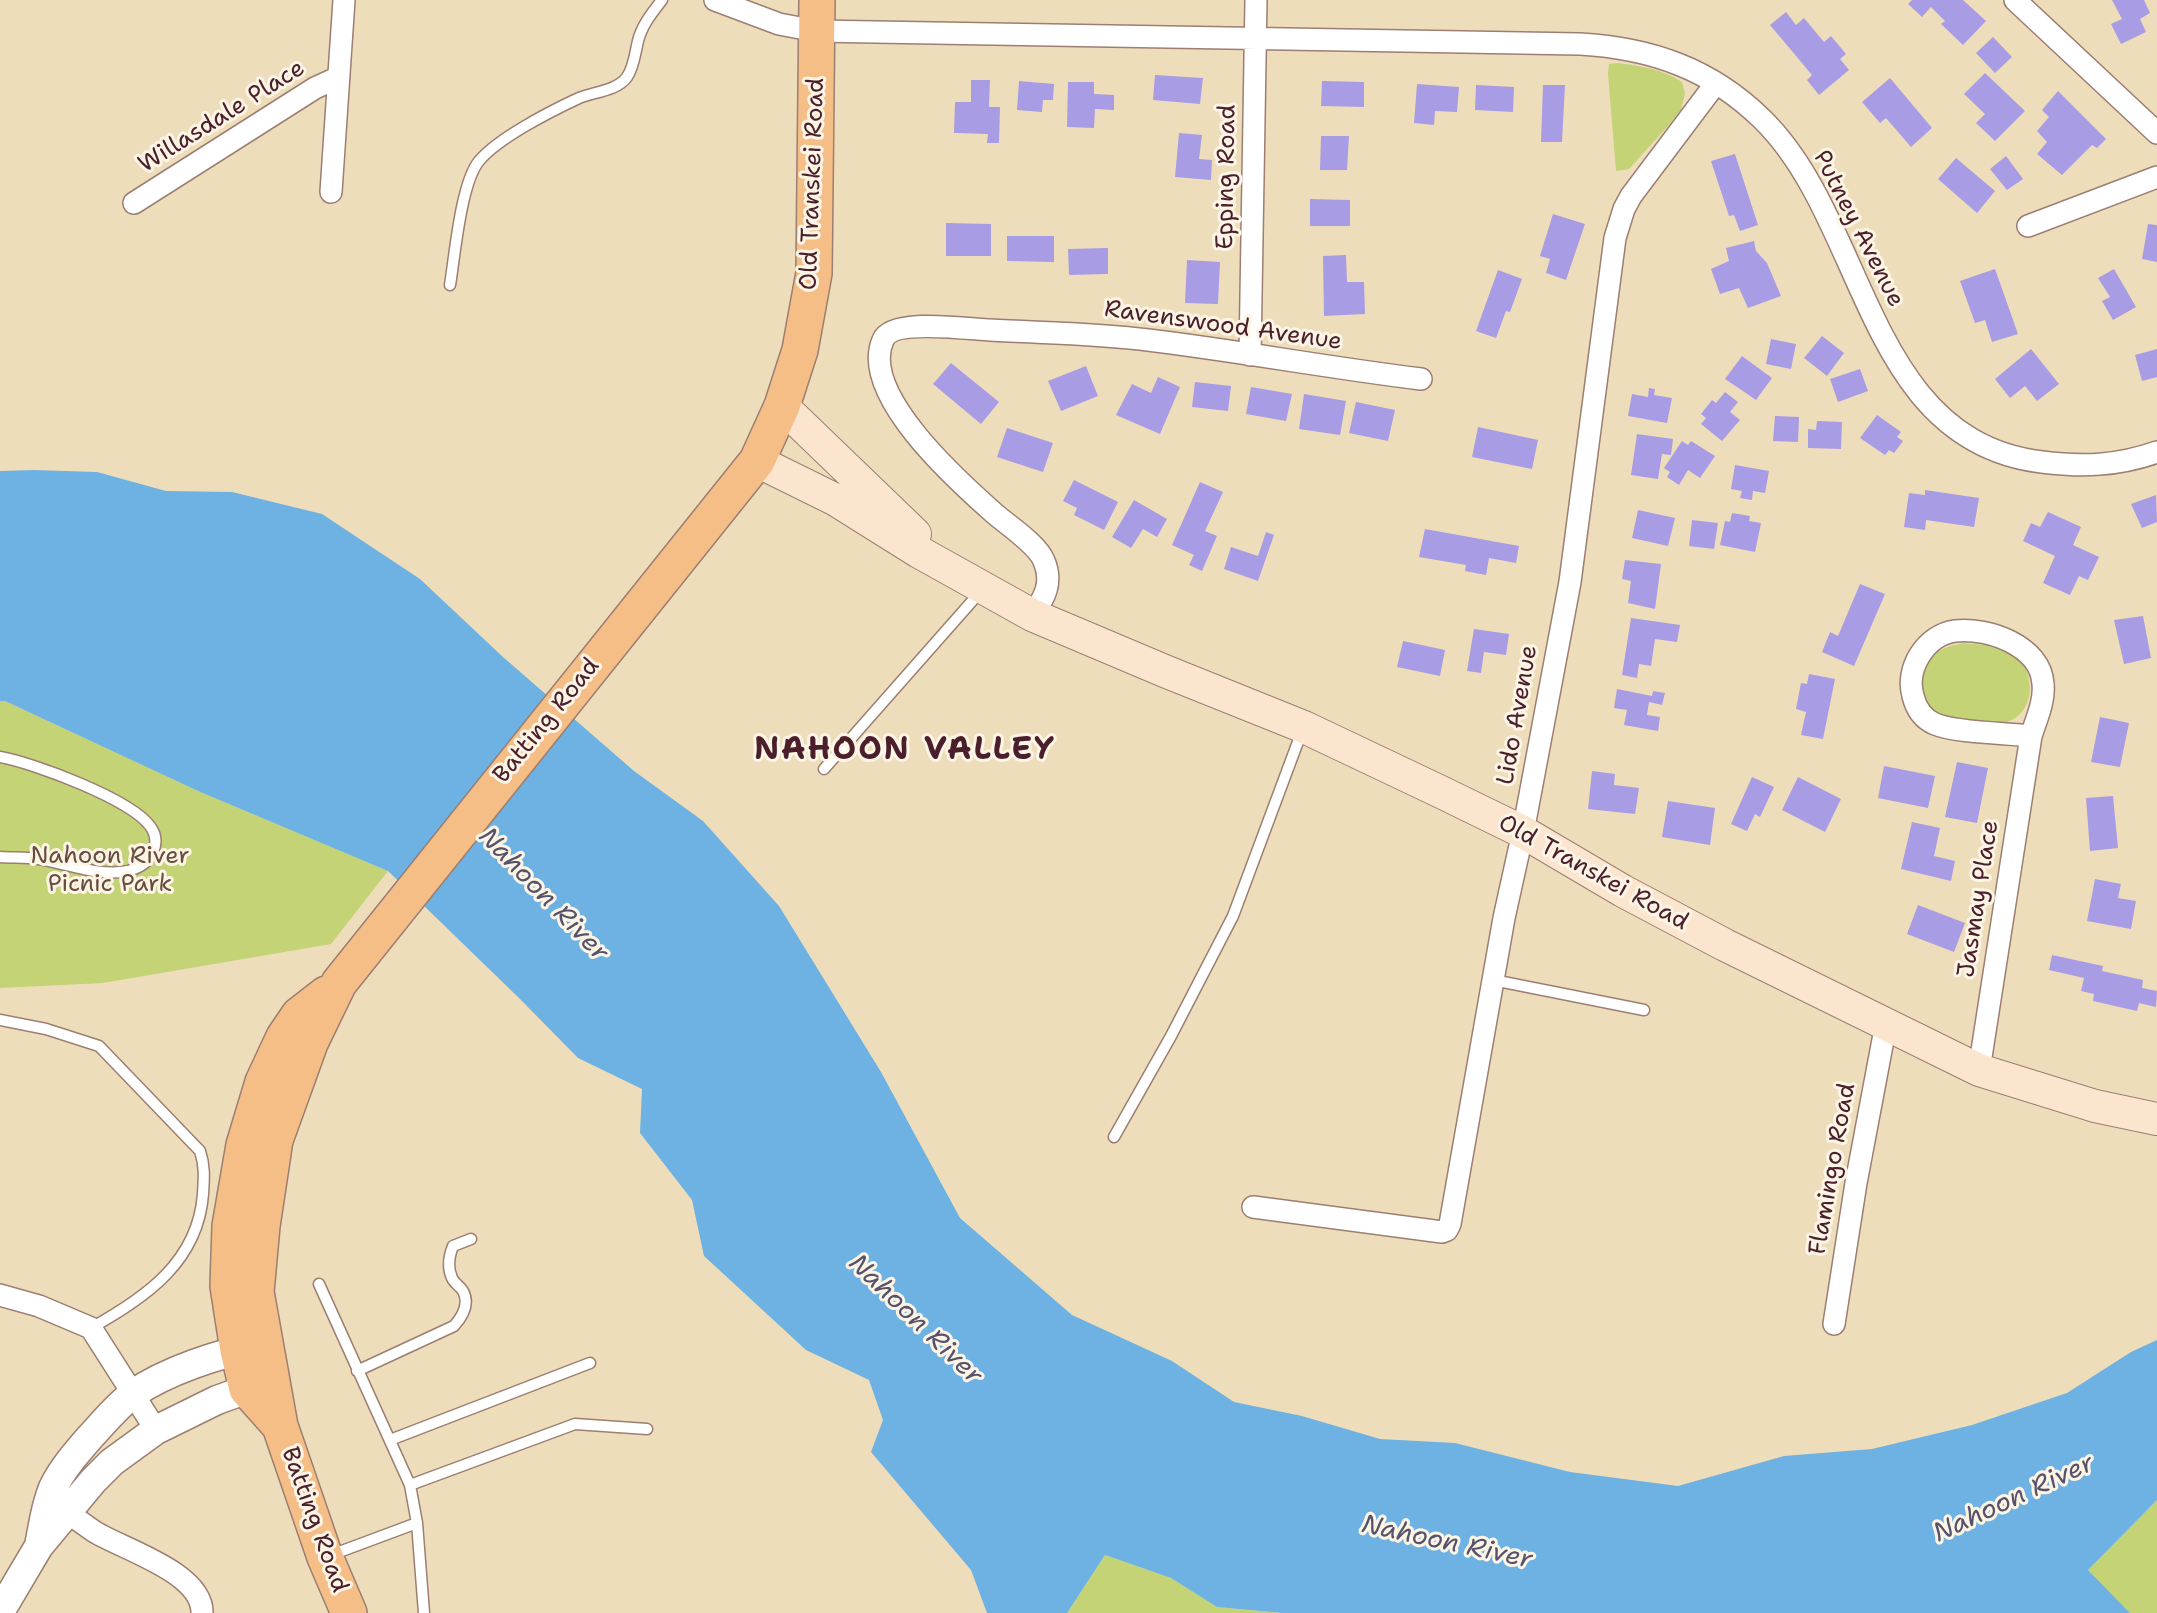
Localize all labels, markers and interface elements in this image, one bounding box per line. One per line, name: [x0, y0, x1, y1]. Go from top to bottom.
street label: Willasdale Place: [134, 54, 310, 180]
street label: Old Transkei Road: [795, 77, 831, 291]
street label: Epping Road: [1211, 104, 1243, 250]
street label: Putney Avenue: [1806, 146, 1910, 312]
street label: Ravenswood Avenue: [1102, 295, 1344, 357]
street label: Lido Avenue: [1492, 643, 1544, 787]
street label: Batting Road: [488, 653, 606, 789]
district label: NAHOON VALLEY: [756, 732, 1054, 770]
street label: Old Transkei Road: [1493, 809, 1693, 937]
street label: Jasmay Place: [1952, 818, 2006, 980]
water label: Nahoon River: [471, 822, 615, 968]
park label: Nahoon River Picnic Park: [30, 843, 190, 899]
street label: Flamingo Road: [1804, 1081, 1862, 1257]
water label: Nahoon River: [842, 1248, 988, 1392]
street label: Batting Road: [274, 1443, 354, 1597]
water label: Nahoon River: [1929, 1448, 2099, 1550]
water label: Nahoon River: [1359, 1510, 1535, 1576]

